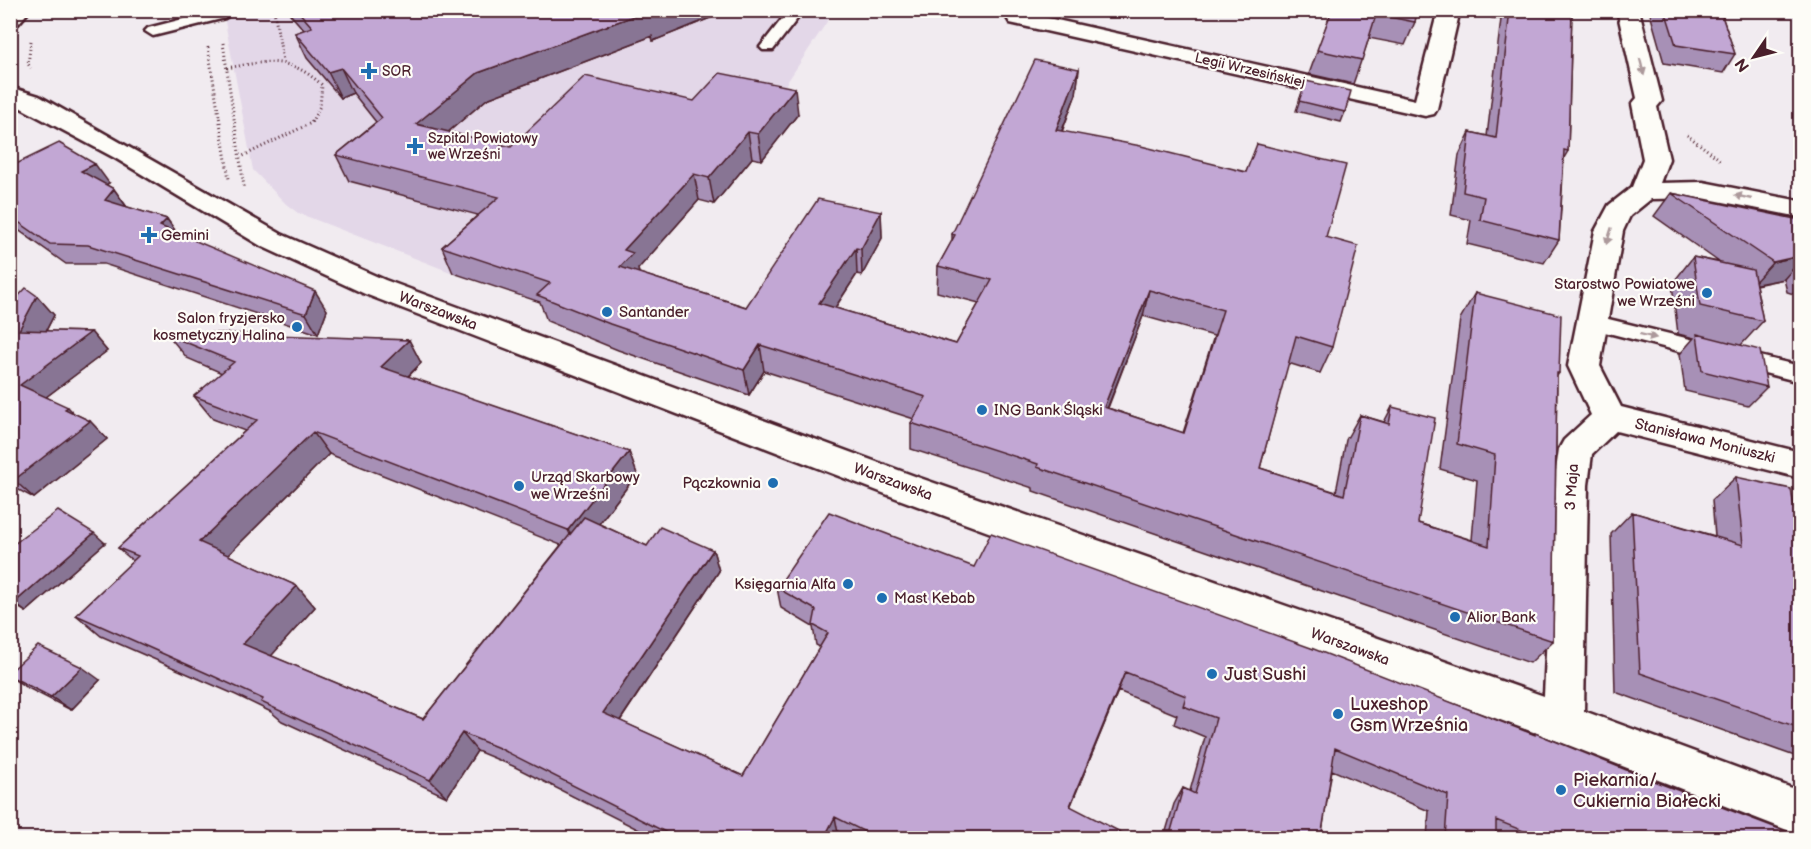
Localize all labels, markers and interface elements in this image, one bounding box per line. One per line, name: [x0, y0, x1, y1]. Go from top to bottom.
north arrow: [1724, 27, 1784, 87]
street label: Legii Wrzesińskiej: [1193, 49, 1307, 91]
text: N: [1732, 54, 1754, 75]
one-way arrow: [1637, 58, 1647, 77]
marker: SOR: [360, 62, 378, 80]
place label: SOR: [382, 63, 411, 80]
place label: Szpital Powiatowy we Wrześni: [428, 130, 539, 163]
marker: Szpital Powiatowy we Wrześni: [406, 137, 424, 155]
one-way arrow: [1734, 191, 1753, 201]
place label: Gemini: [161, 226, 209, 245]
one-way arrow: [1603, 227, 1613, 245]
marker: Gemini: [142, 228, 156, 242]
place label: Starostwo Powiatowe we Wrześni: [1554, 275, 1695, 311]
marker: Starostwo Powiatowe we Wrześni: [1700, 286, 1714, 300]
street label: Warszawska: [396, 287, 480, 335]
place label: Santander: [619, 303, 690, 322]
marker: Santander: [600, 305, 614, 319]
place label: Salon fryzjersko kosmetyczny Halina: [153, 309, 285, 345]
marker: Salon fryzjersko kosmetyczny Halina: [290, 320, 304, 334]
one-way arrow: [1639, 331, 1658, 341]
place label: ING Bank Śląski: [994, 401, 1103, 420]
marker: ING Bank Śląski: [975, 403, 989, 417]
street label: Stanisława Moniuszki: [1633, 414, 1777, 468]
street label: Warszawska: [851, 459, 935, 505]
street label: 3 Maja: [1561, 463, 1583, 511]
place label: Urząd Skarbowy we Wrześni: [531, 468, 640, 504]
place label: Pączkownia: [682, 474, 761, 493]
marker: Pączkownia: [766, 476, 780, 490]
marker: Urząd Skarbowy we Wrześni: [512, 479, 526, 493]
place label: Księgarnia Alfa: [734, 575, 836, 594]
marker: Księgarnia Alfa: [841, 577, 855, 591]
place label: Mast Kebab: [894, 589, 976, 608]
marker: Mast Kebab: [875, 591, 889, 605]
place label: Alior Bank: [1467, 608, 1536, 627]
marker: Alior Bank: [1448, 610, 1462, 624]
street label: Warszawska: [1308, 624, 1392, 670]
place label: Just Sushi: [1224, 664, 1306, 685]
marker: Just Sushi: [1205, 667, 1219, 681]
place label: Luxeshop Gsm Września: [1350, 694, 1468, 736]
marker: Luxeshop Gsm Września: [1331, 707, 1345, 721]
place label: Piekarnia/ Cukiernia Białecki: [1573, 770, 1721, 812]
marker: Piekarnia/ Cukiernia Białecki: [1554, 783, 1568, 797]

